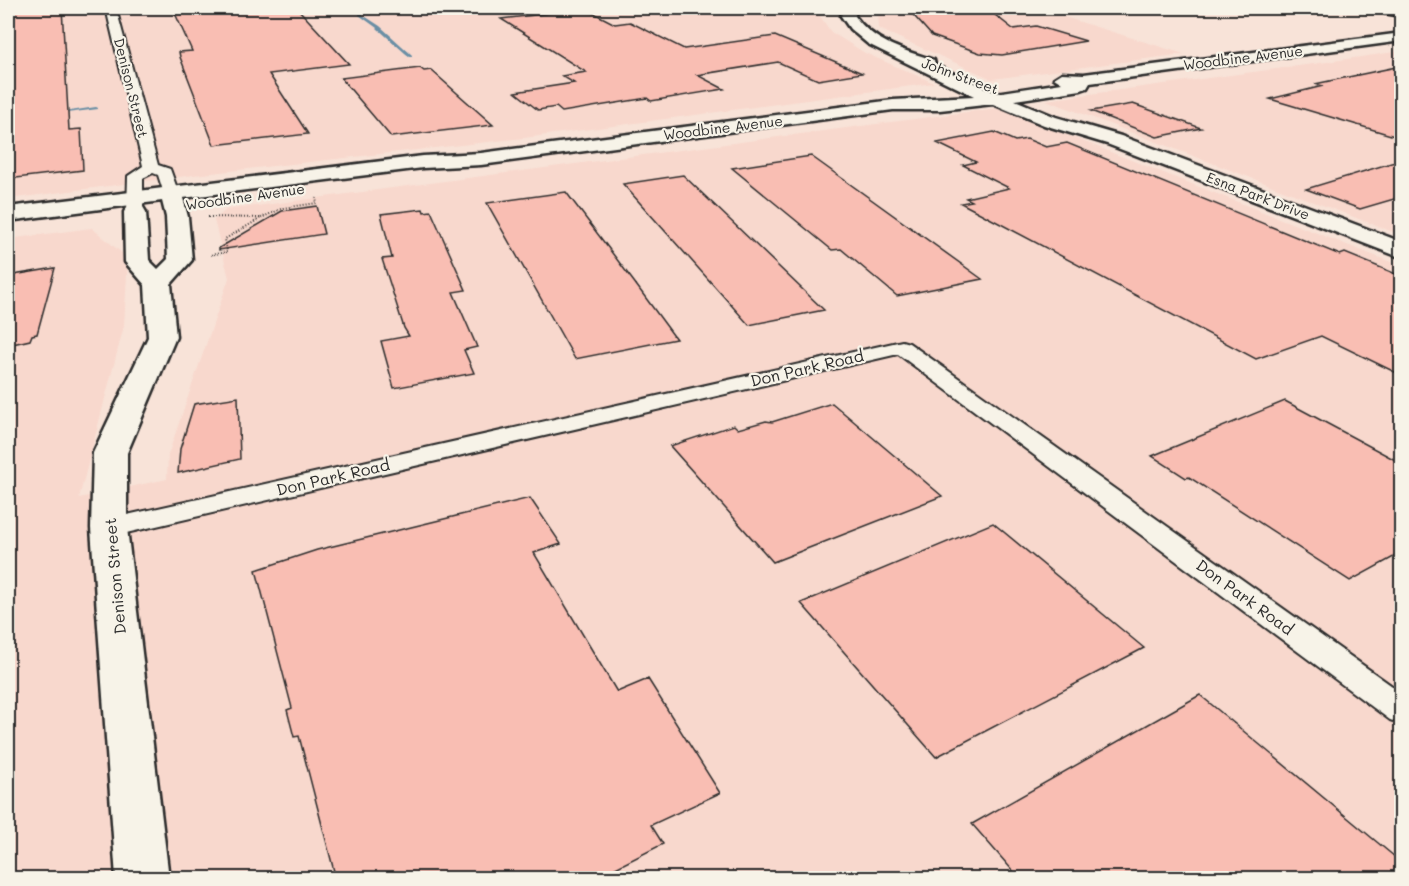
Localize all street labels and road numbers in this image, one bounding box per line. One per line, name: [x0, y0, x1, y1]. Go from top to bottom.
street label: Denison Street: [110, 36, 153, 140]
street label: Woodbine Avenue: [1182, 41, 1304, 74]
street label: John Street: [919, 53, 1001, 98]
street label: Woodbine Avenue: [662, 111, 784, 144]
street label: Esna Park Drive: [1204, 167, 1312, 224]
street label: Woodbine Avenue: [184, 179, 306, 214]
street label: Don Park Road: [748, 344, 866, 391]
street label: Don Park Road: [274, 453, 392, 500]
street label: Denison Street: [99, 517, 130, 635]
street label: Don Park Road: [1192, 554, 1298, 639]

